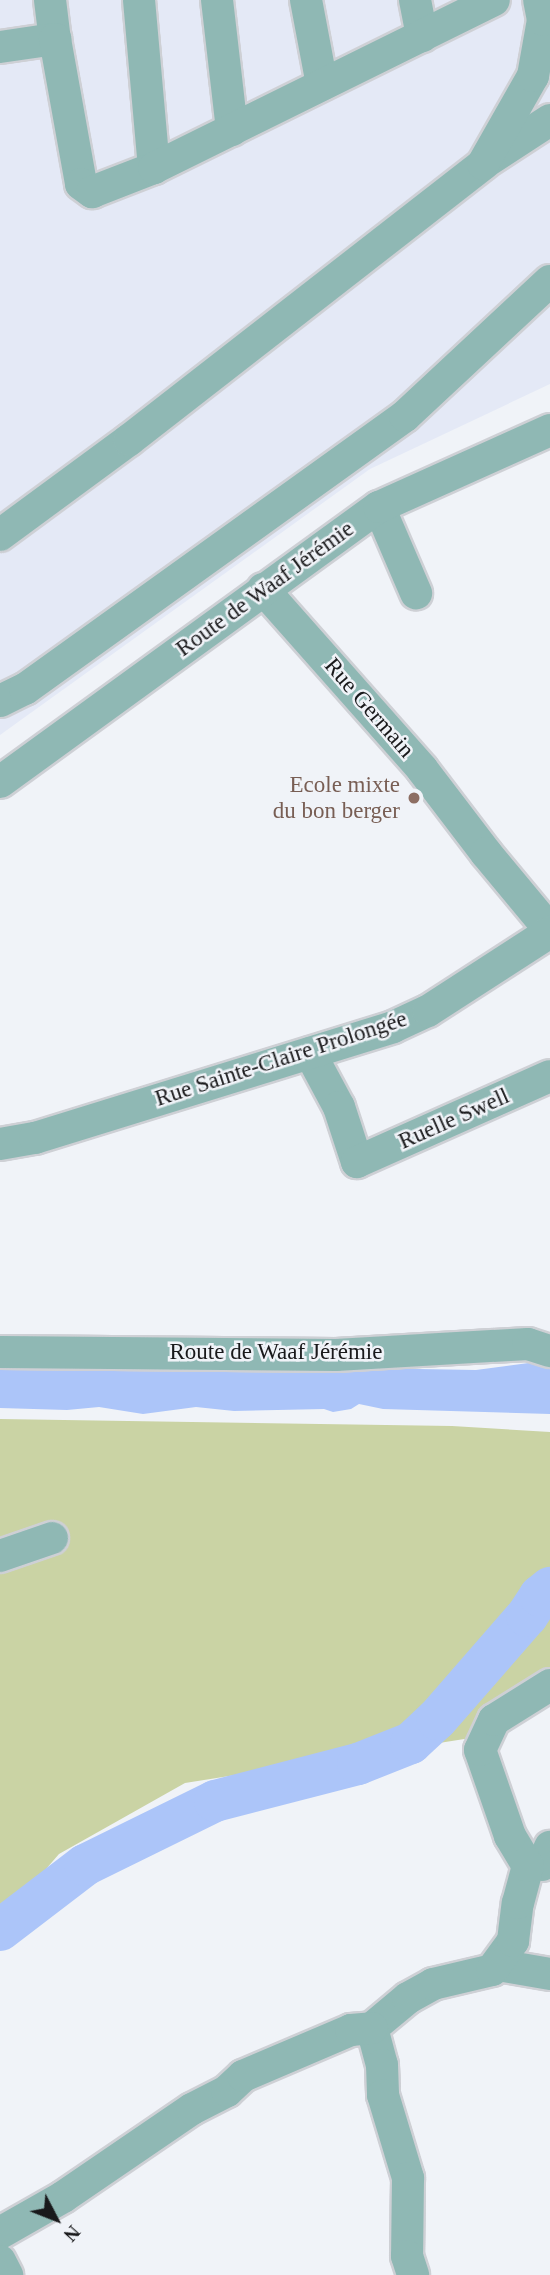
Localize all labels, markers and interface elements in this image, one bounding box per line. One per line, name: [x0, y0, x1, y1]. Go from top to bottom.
street label: Route de Waaf Jérémie: [171, 515, 359, 663]
street label: Rue Germain: [318, 652, 420, 764]
place label: Ecole mixte du bon berger: [273, 771, 400, 825]
marker: Ecole mixte du bon berger: [406, 790, 422, 806]
street label: Rue Sainte-Claire Prolongée: [152, 1005, 410, 1113]
street label: Ruelle Swell: [394, 1082, 514, 1156]
street label: Route de Waaf Jérémie: [169, 1338, 383, 1366]
north arrow: [21, 2184, 91, 2254]
text: N: [60, 2221, 84, 2246]

